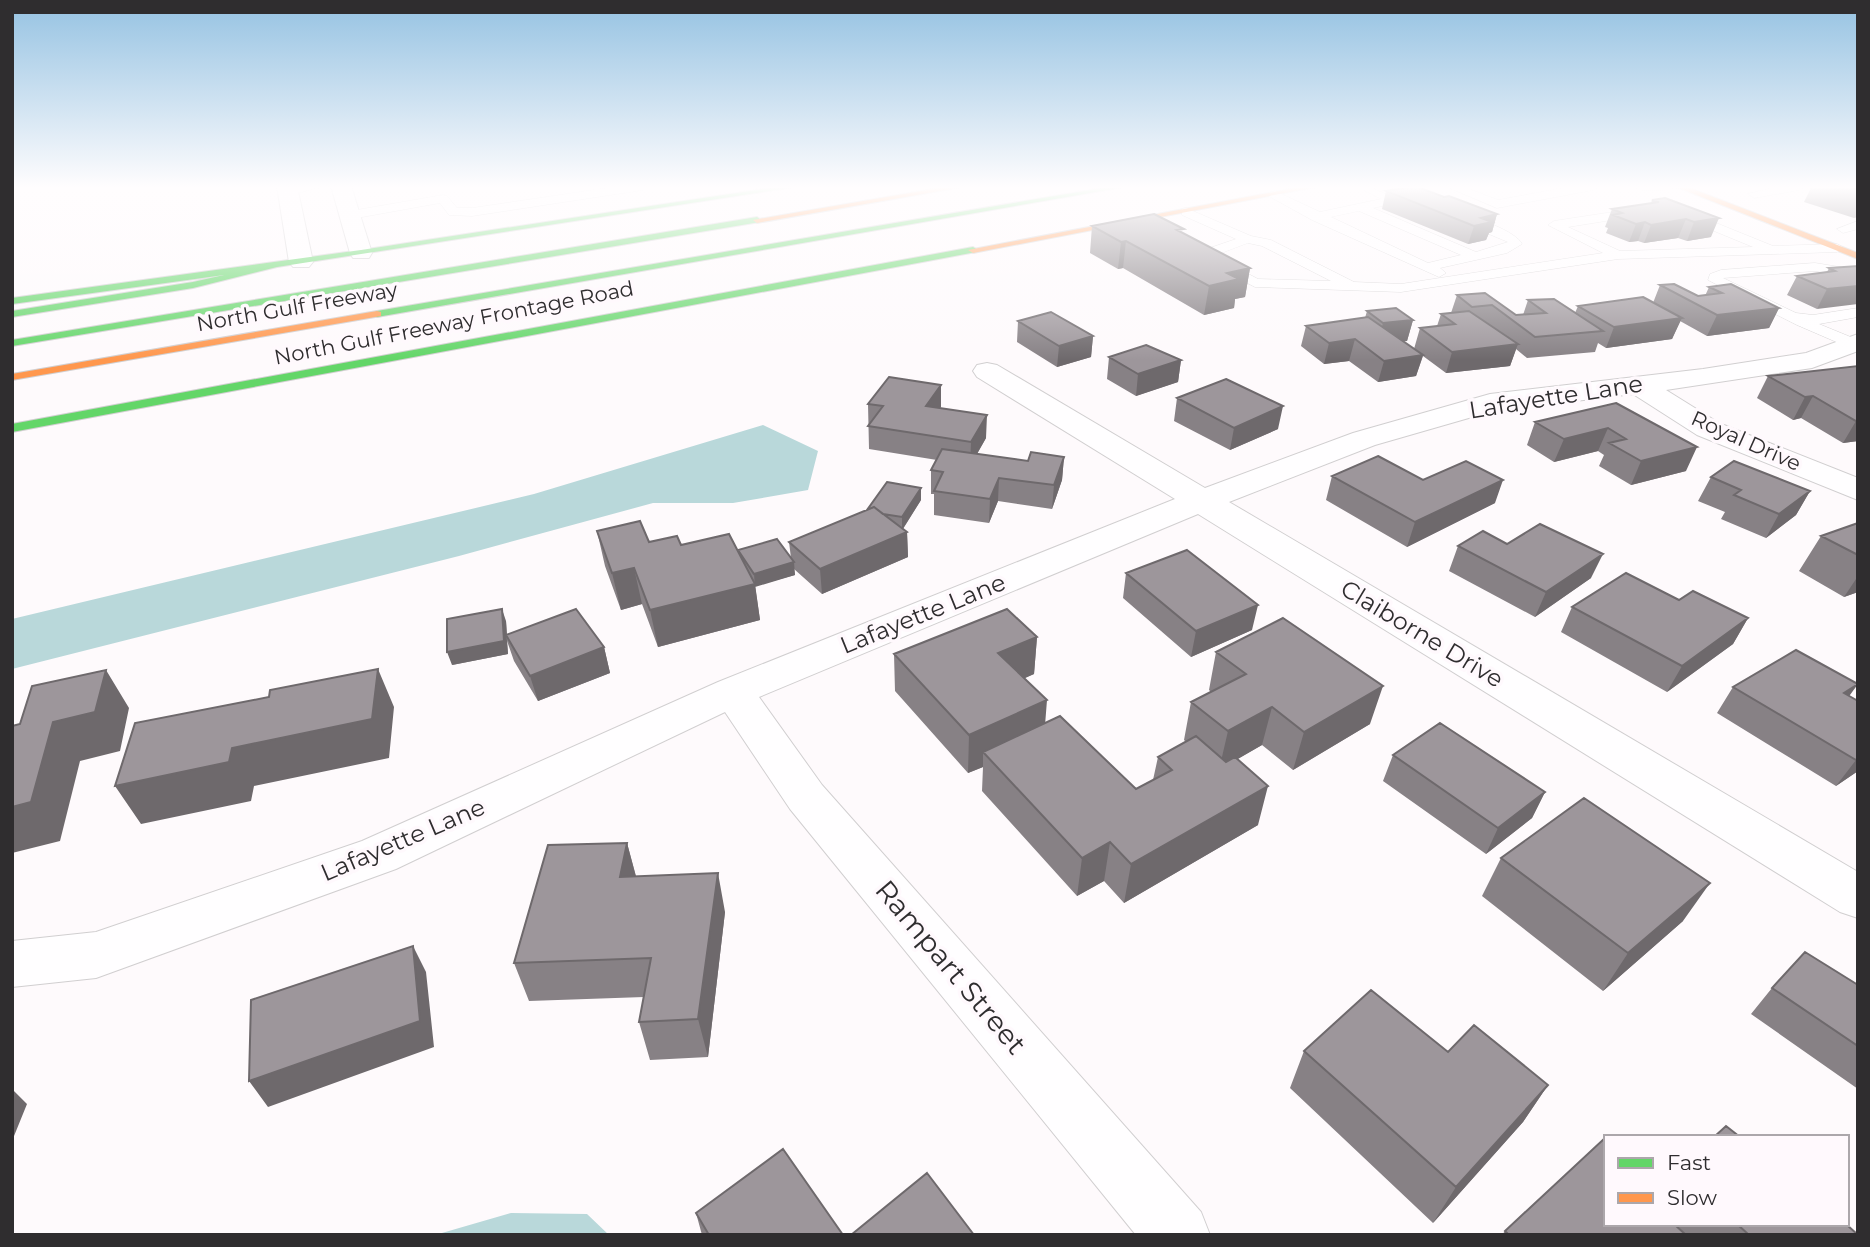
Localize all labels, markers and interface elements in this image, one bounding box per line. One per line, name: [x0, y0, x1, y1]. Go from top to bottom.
street label: North Gulf Freeway Frontage Road: [272, 275, 636, 370]
street label: North Gulf Freeway: [194, 276, 400, 336]
street label: Lafayette Lane: [1467, 368, 1645, 425]
street label: Royal Drive: [1687, 405, 1805, 476]
street label: Lafayette Lane: [836, 567, 1010, 660]
street label: Claiborne Drive: [1336, 574, 1509, 694]
street label: Lafayette Lane: [316, 792, 489, 887]
street label: Rampart Street: [868, 873, 1034, 1061]
legend: [1604, 1135, 1849, 1226]
text: Fast: [1667, 1150, 1711, 1175]
text: Slow: [1667, 1185, 1717, 1210]

